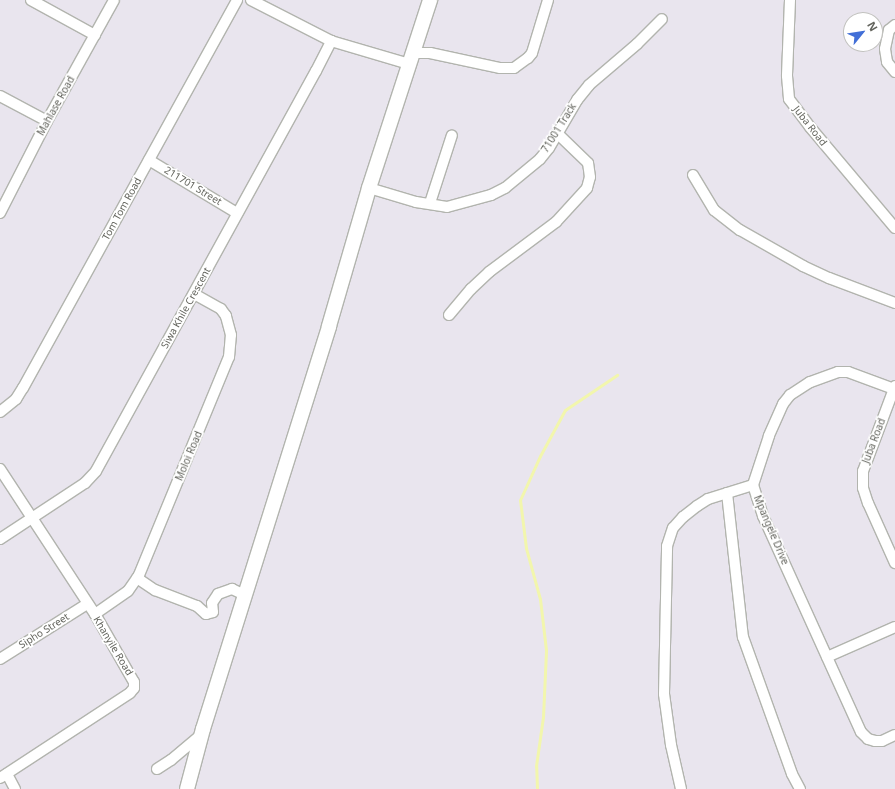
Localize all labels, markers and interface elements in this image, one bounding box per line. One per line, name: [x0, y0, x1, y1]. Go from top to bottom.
north arrow: [843, 12, 883, 52]
text: N: [864, 19, 882, 34]
street label: Mahlase Road: [35, 74, 77, 138]
street label: 71001 Track: [539, 101, 579, 155]
street label: Juba Road: [791, 104, 829, 148]
street label: 211701 Street: [162, 164, 224, 208]
street label: Tom Tom Road: [100, 176, 144, 242]
street label: Siwa Khile Crescent: [159, 265, 213, 351]
street label: Juba Road: [860, 417, 888, 465]
street label: Moloi Road: [173, 429, 205, 483]
street label: Mpangele Drive: [751, 493, 791, 567]
street label: Sipho Street: [17, 611, 71, 651]
street label: Khanyile Road: [91, 614, 135, 678]

